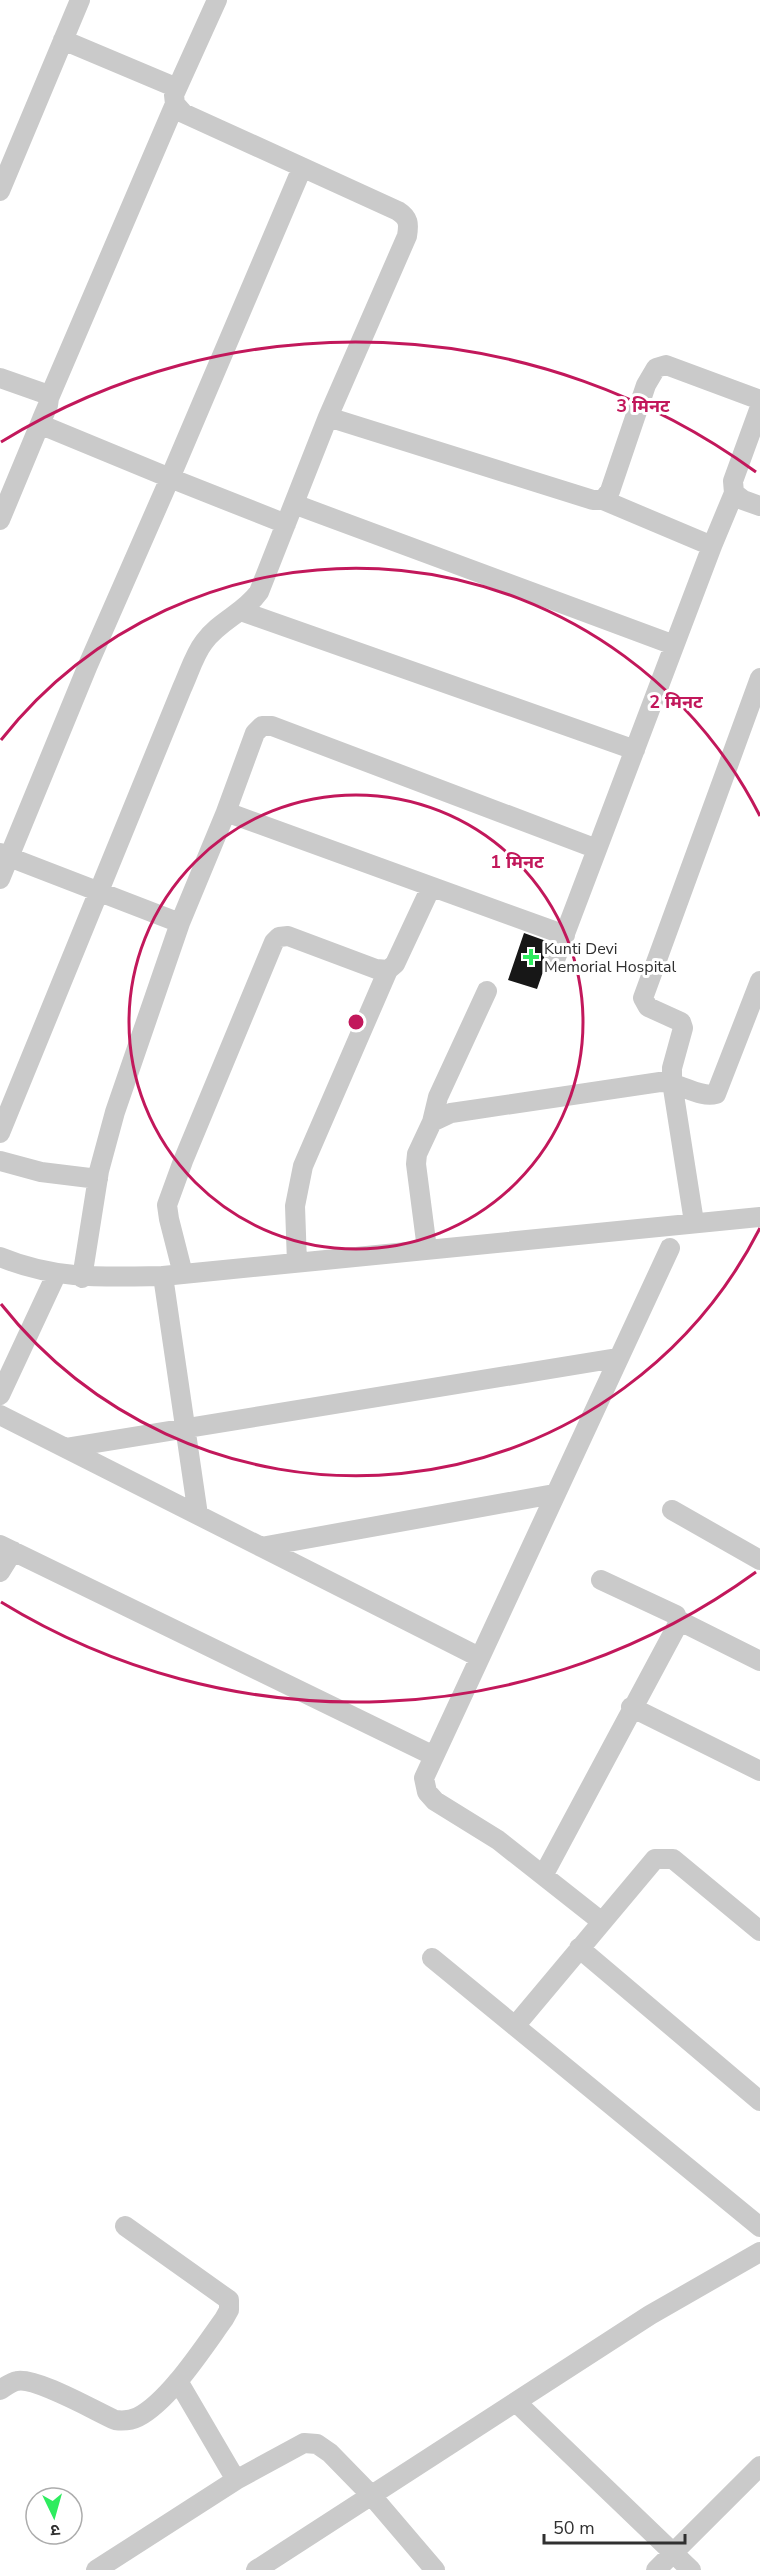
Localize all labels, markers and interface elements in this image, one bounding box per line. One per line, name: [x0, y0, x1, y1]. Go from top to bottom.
text: 3 मिनट: [616, 394, 670, 418]
text: 2 मिनट: [649, 690, 703, 714]
text: 1 मिनट: [490, 850, 544, 874]
place label: Kunti Devi Memorial Hospital: [544, 938, 676, 978]
marker: Kunti Devi Memorial Hospital: [522, 948, 540, 966]
centre of rings: [346, 1012, 366, 1032]
north arrow: [24, 2486, 84, 2546]
scale bar: [544, 2507, 685, 2545]
text: 50 m: [553, 2516, 595, 2540]
text: उ: [49, 2519, 61, 2541]

